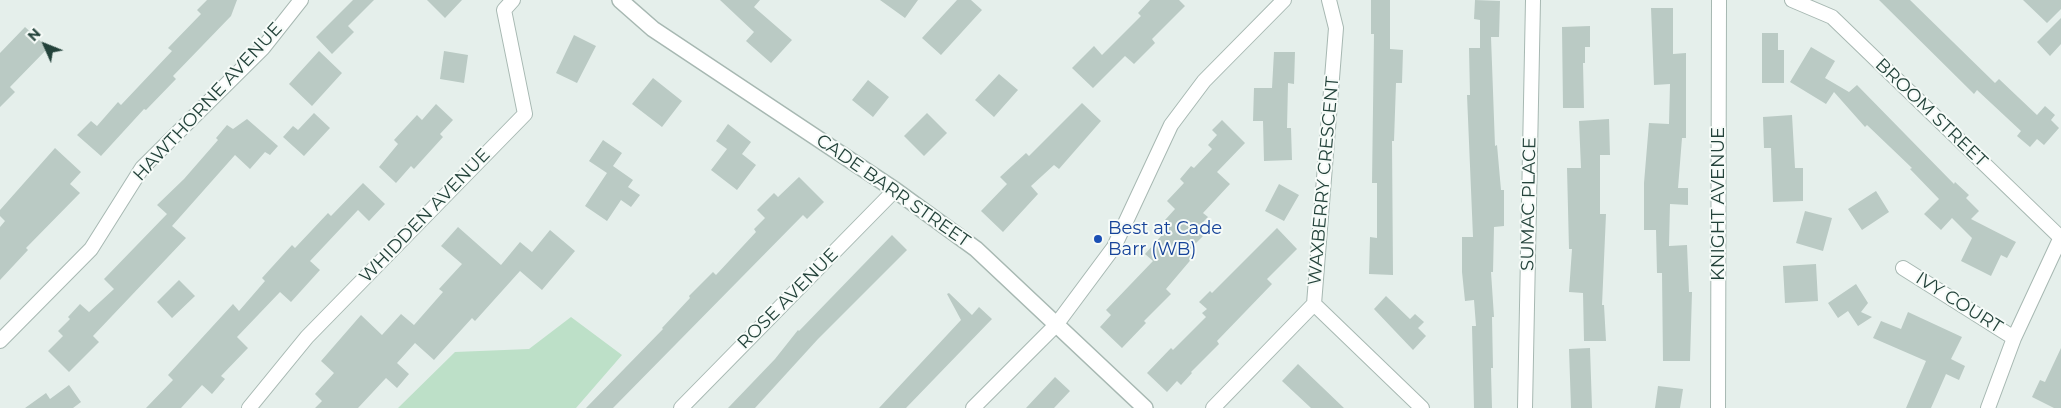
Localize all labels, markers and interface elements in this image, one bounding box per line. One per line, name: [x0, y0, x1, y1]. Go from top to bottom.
street label: HAWTHORNE AVENUE: [129, 18, 287, 186]
north arrow: [20, 20, 70, 70]
text: N: [24, 24, 45, 45]
street label: BROOM STREET: [1871, 54, 1991, 172]
street label: WAXBERRY CRESCENT: [1304, 76, 1344, 286]
street label: KNIGHT AVENUE: [1708, 127, 1730, 281]
street label: CADE BARR STREET: [812, 130, 974, 252]
street label: SUMAC PLACE: [1517, 137, 1541, 271]
street label: WHIDDEN AVENUE: [355, 144, 495, 288]
place label: Best at Cade Barr (WB): [1108, 218, 1222, 260]
marker: Best at Cade Barr (WB): [1092, 233, 1104, 245]
street label: ROSE AVENUE: [733, 244, 843, 354]
street label: IVY COURT: [1912, 268, 2006, 338]

